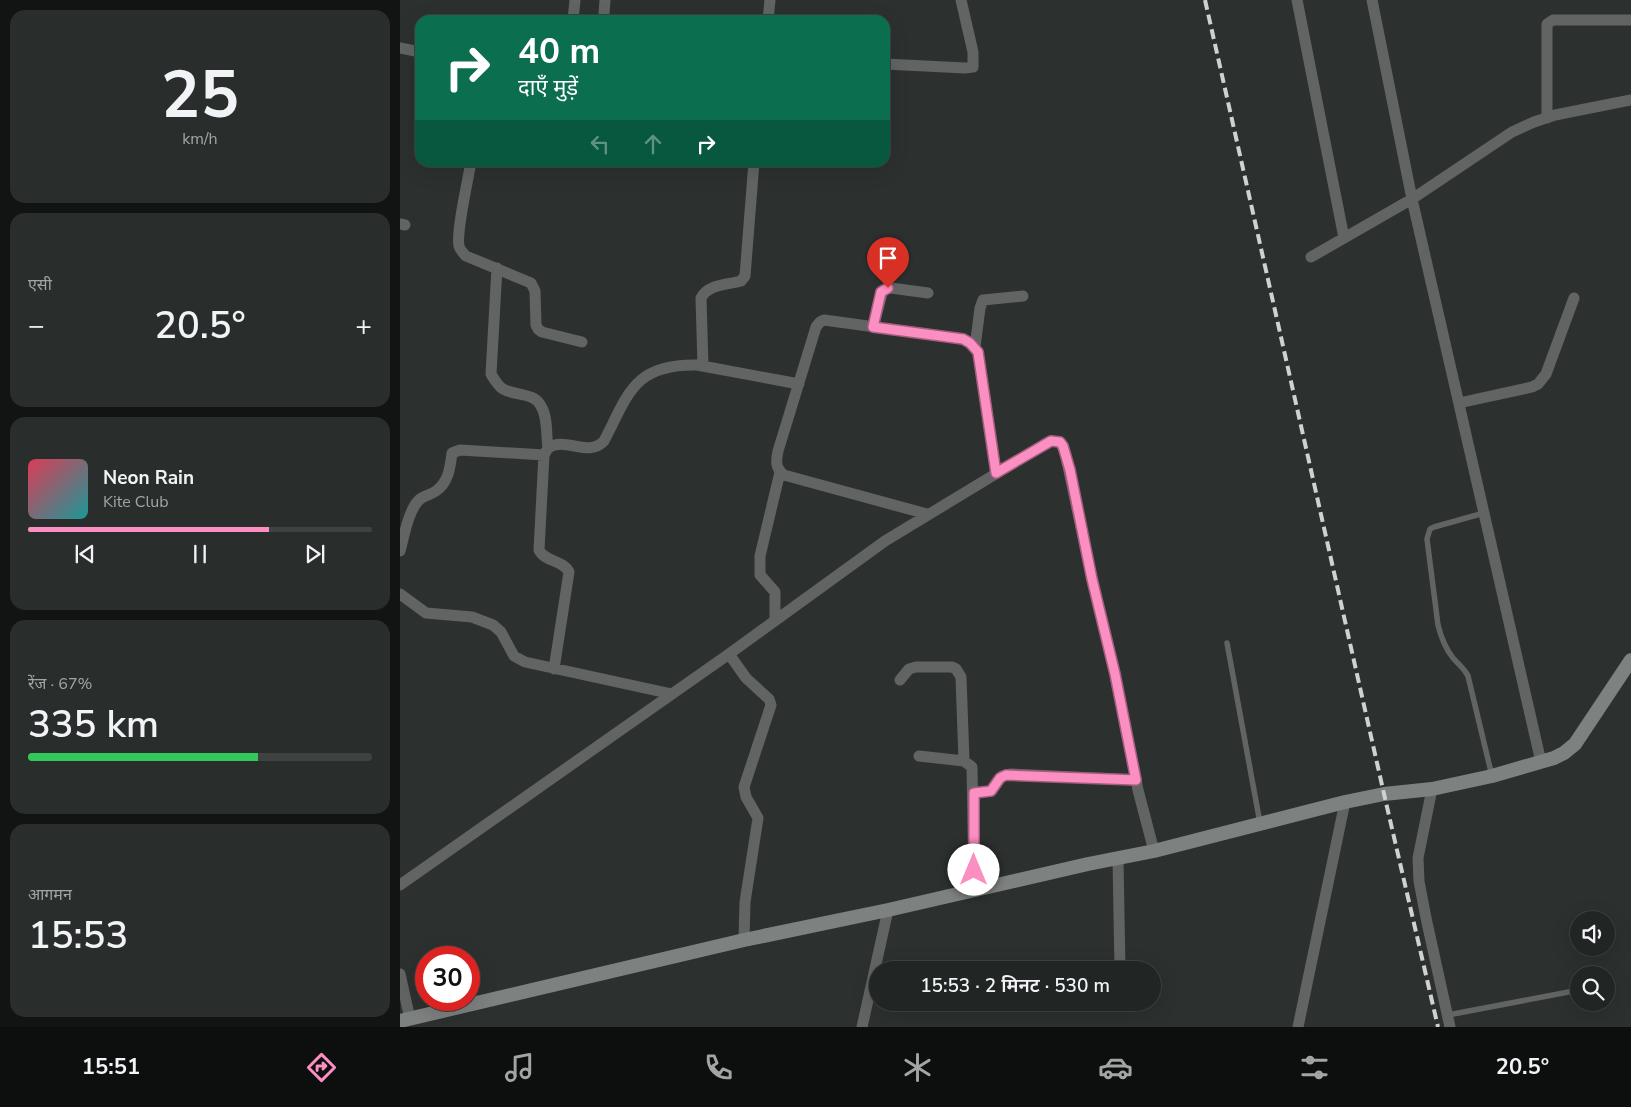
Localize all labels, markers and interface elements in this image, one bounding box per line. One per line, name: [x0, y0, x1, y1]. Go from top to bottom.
text: 40 m: [518, 28, 600, 75]
icon: right: [435, 35, 500, 100]
text: 25: [161, 51, 239, 140]
text: दाएँ मुड़ें: [518, 73, 578, 103]
text: km/h: [182, 128, 218, 150]
icon: left: [586, 130, 614, 158]
icon: ahead: [639, 130, 667, 158]
icon: right: [692, 130, 720, 158]
pin: [867, 237, 909, 288]
icon: arrive: [874, 244, 902, 272]
text: एसी: [28, 274, 52, 296]
text: 20.5°: [154, 300, 246, 351]
text: −: [28, 307, 45, 345]
text: +: [355, 307, 372, 345]
text: Neon Rain: [103, 465, 194, 491]
text: Kite Club: [103, 491, 169, 513]
icon: previous: [71, 540, 99, 568]
icon: pause: [186, 540, 214, 568]
icon: next: [301, 540, 329, 568]
text: रेंज · 67%: [28, 673, 92, 695]
text: 335 km: [28, 699, 159, 750]
position arrow: [947, 843, 999, 895]
text: आगमन: [28, 884, 72, 906]
text: 15:53: [28, 910, 128, 961]
map controls: [1570, 911, 1615, 1011]
button: sound: [1570, 911, 1615, 956]
speed limit sign: 30: [415, 946, 480, 1011]
button: search: [1570, 966, 1615, 1011]
text: 15:53 · 2 मिनट · 530 m: [920, 973, 1110, 999]
icon: directions: [304, 1050, 339, 1085]
icon: music: [502, 1050, 537, 1085]
icon: phone: [701, 1050, 736, 1085]
icon: climate: [900, 1050, 935, 1085]
icon: car: [1098, 1050, 1133, 1085]
icon: filters: [1297, 1050, 1332, 1085]
text: 15:51: [82, 1052, 140, 1082]
text: 20.5°: [1496, 1052, 1549, 1082]

